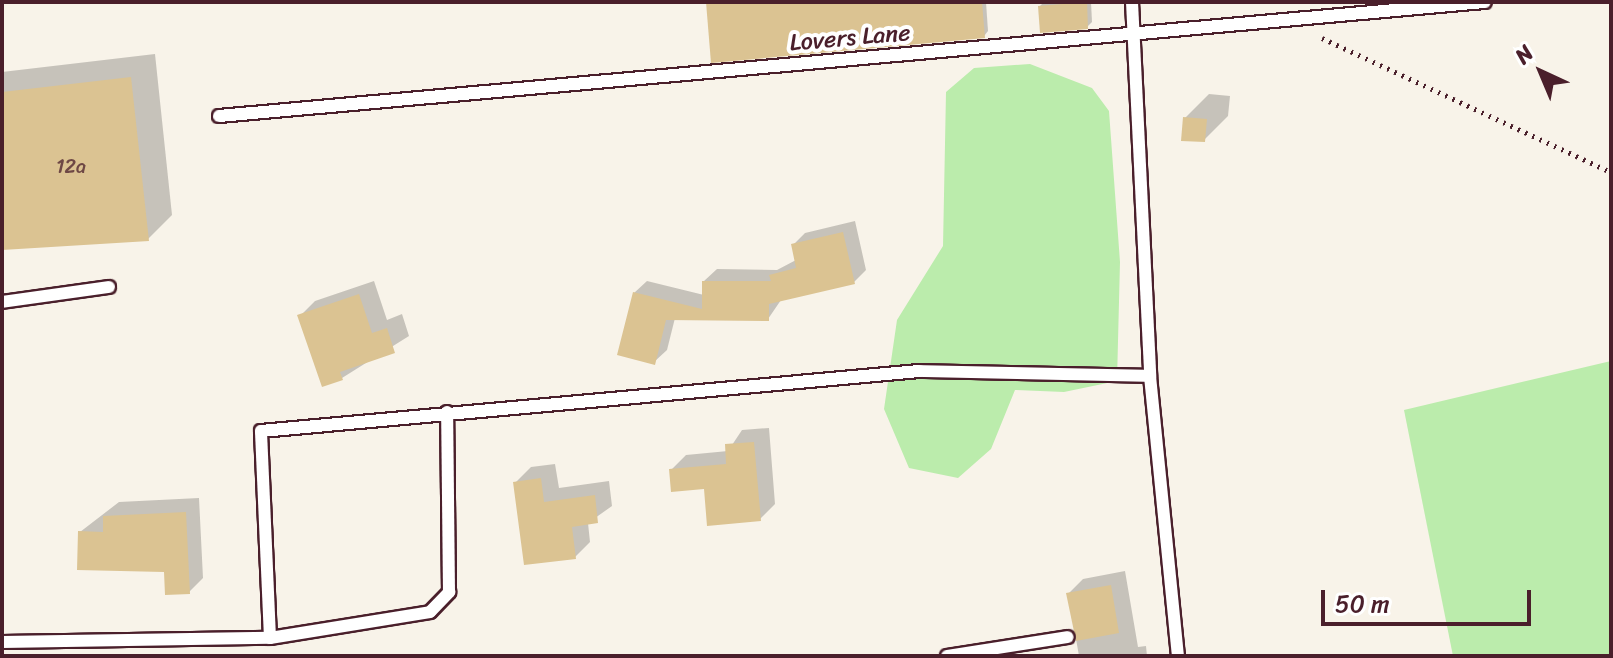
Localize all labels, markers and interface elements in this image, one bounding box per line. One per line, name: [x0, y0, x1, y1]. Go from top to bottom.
street label: Lovers Lane: [788, 18, 912, 58]
north arrow: [1501, 32, 1581, 112]
text: N: [1505, 35, 1543, 74]
house number: 12a: [56, 154, 86, 178]
scale bar: [1325, 574, 1535, 624]
text: 50 m: [1335, 583, 1390, 625]

